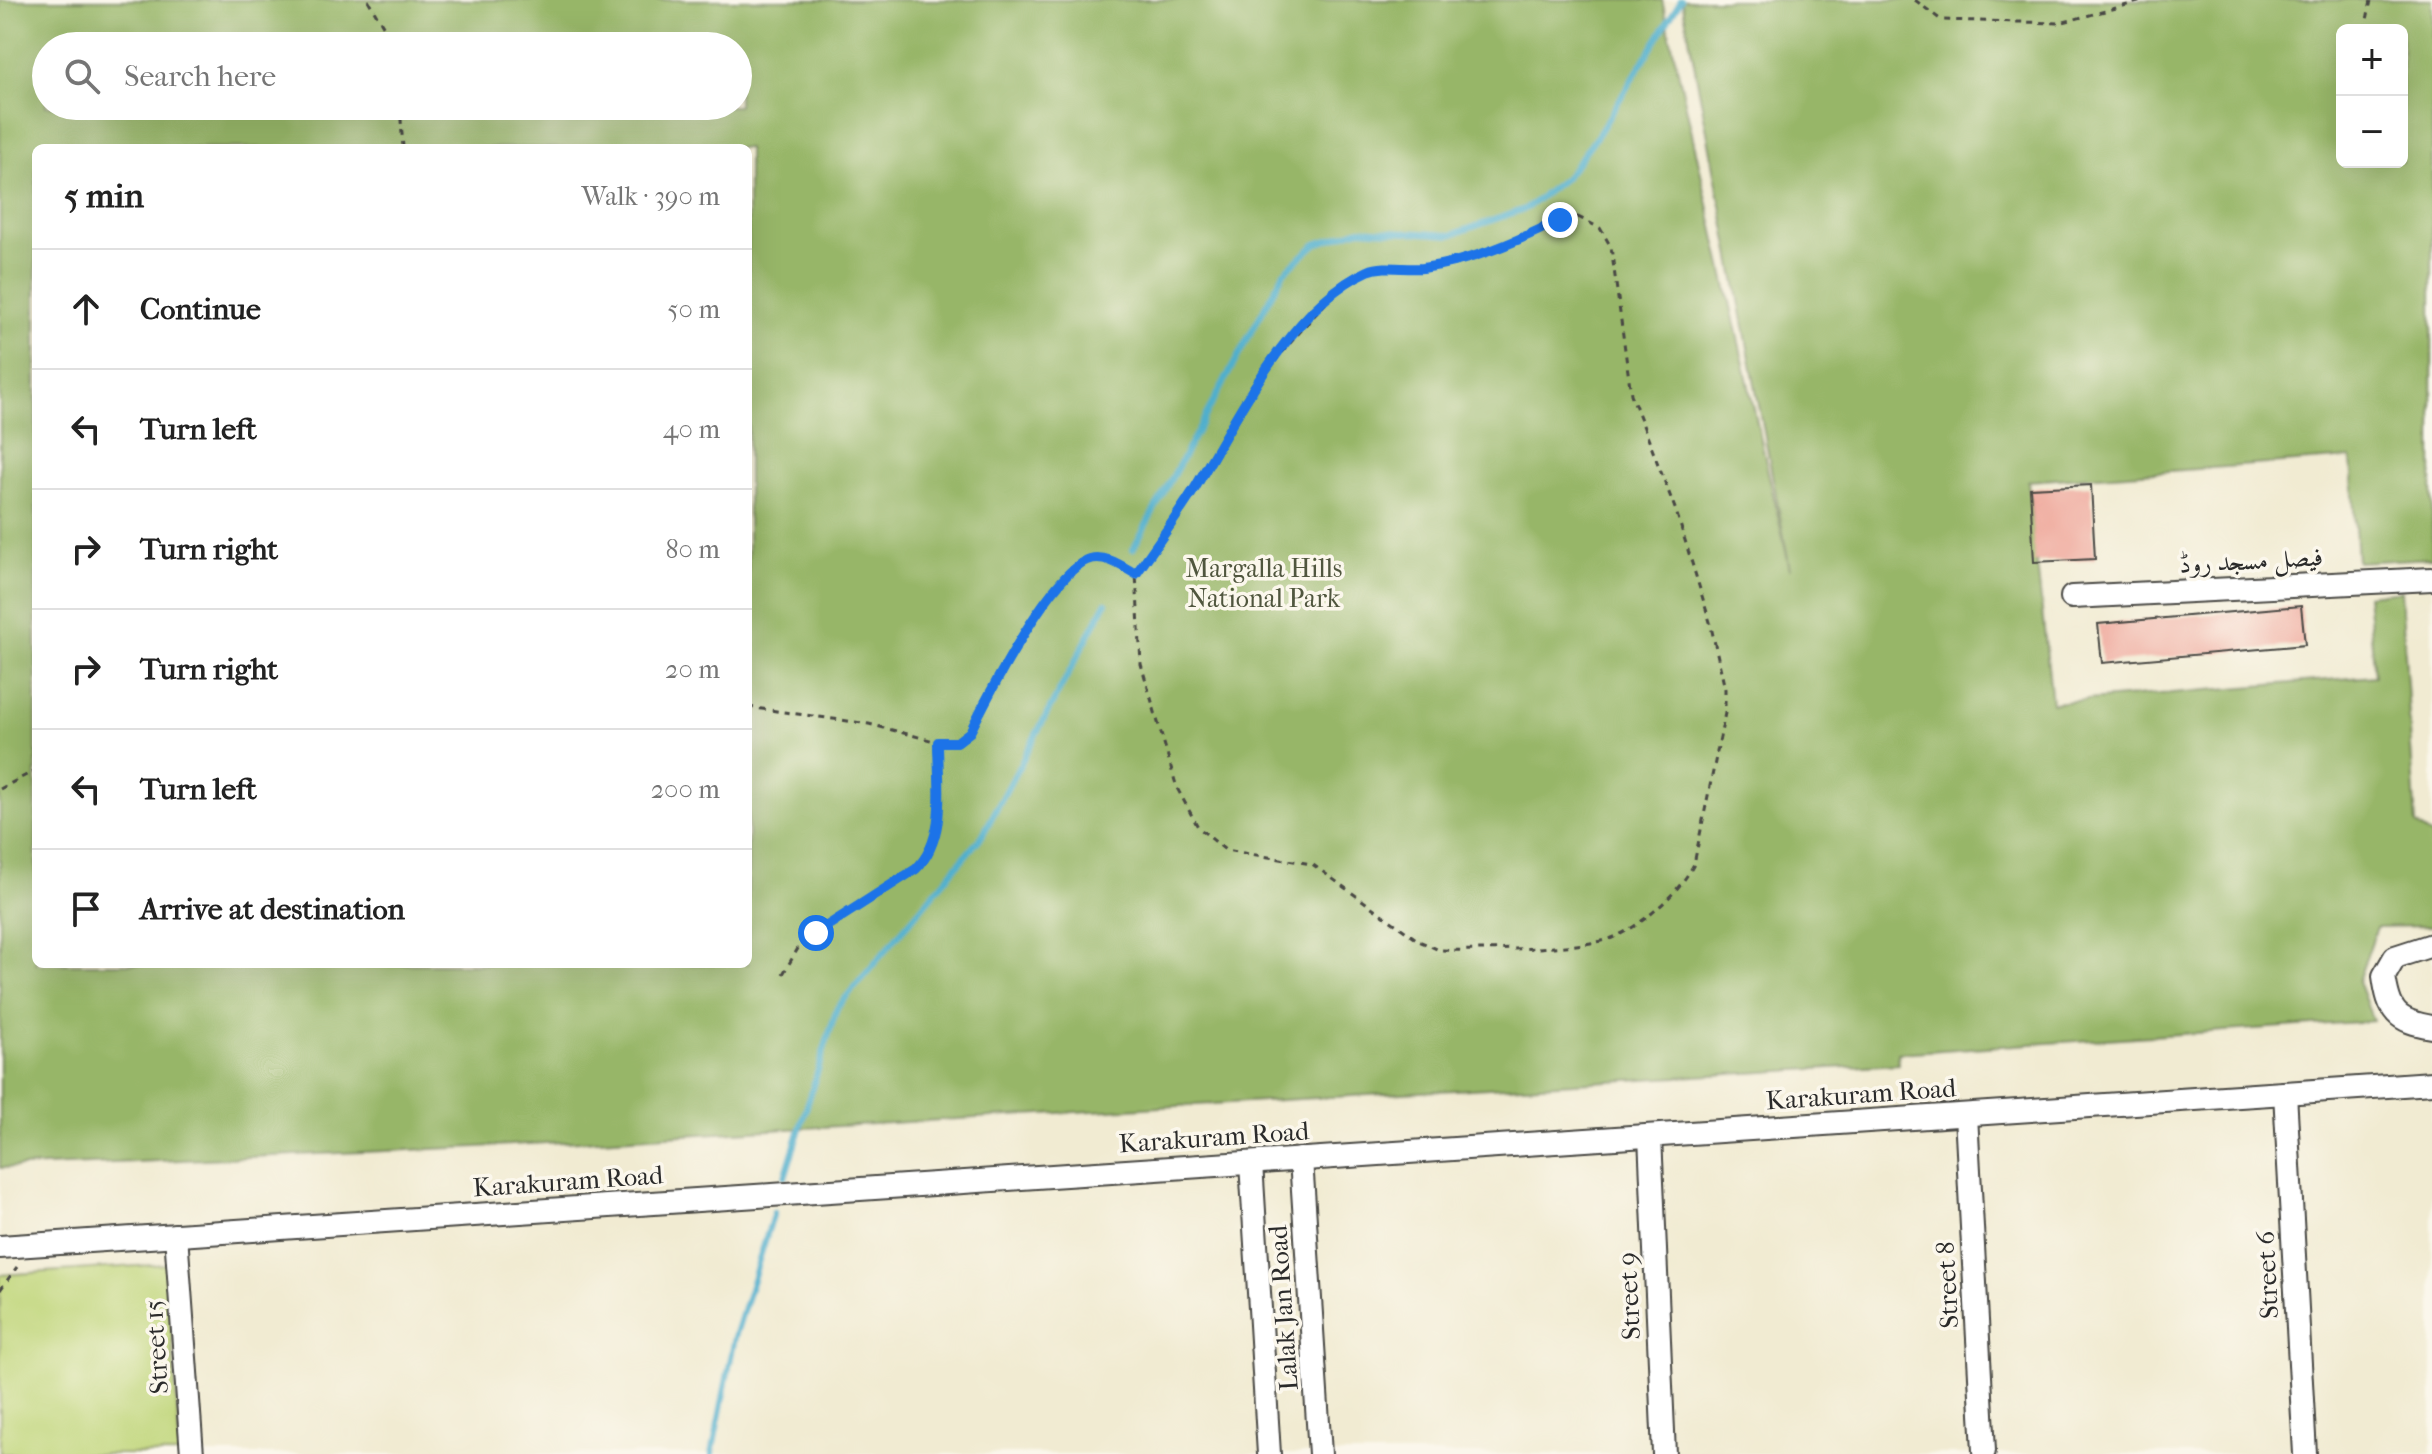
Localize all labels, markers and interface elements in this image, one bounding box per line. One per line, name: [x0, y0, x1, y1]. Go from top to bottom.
map controls: [2336, 24, 2408, 168]
button: +: [2336, 24, 2408, 96]
search box: [32, 32, 752, 120]
icon: search: [60, 54, 104, 98]
text: Search here: [124, 59, 276, 94]
button: −: [2336, 96, 2408, 168]
text: 5 min: [64, 176, 144, 216]
text: Walk · 390 m: [581, 181, 720, 212]
route end: [1542, 202, 1578, 238]
icon: ahead: [64, 287, 108, 331]
text: Continue: [140, 292, 261, 327]
text: 50 m: [667, 294, 720, 325]
icon: left: [64, 407, 108, 451]
text: Turn left: [140, 412, 257, 447]
text: 40 m: [663, 414, 720, 445]
icon: right: [64, 527, 108, 571]
text: Turn right: [140, 532, 278, 567]
text: 80 m: [665, 534, 720, 565]
street label: فیصل مسجد روڈ: [2178, 541, 2324, 582]
park label: Margalla Hills National Park: [1186, 553, 1342, 614]
icon: right: [64, 647, 108, 691]
text: Turn right: [140, 652, 278, 687]
text: 20 m: [665, 654, 720, 685]
icon: left: [64, 767, 108, 811]
text: Turn left: [140, 772, 257, 807]
text: 200 m: [651, 774, 720, 805]
icon: arrive: [64, 887, 108, 931]
text: Arrive at destination: [140, 892, 405, 927]
route start: [798, 915, 834, 951]
street label: Karakuram Road: [1765, 1072, 1958, 1117]
street label: Karakuram Road: [1118, 1115, 1311, 1160]
street label: Karakuram Road: [472, 1159, 665, 1204]
street label: Lalak Jan Road: [1262, 1223, 1305, 1392]
street label: Street 6: [2250, 1229, 2285, 1320]
street label: Street 8: [1930, 1241, 1965, 1329]
street label: Street 9: [1612, 1251, 1647, 1341]
street label: Street 15: [138, 1299, 175, 1395]

